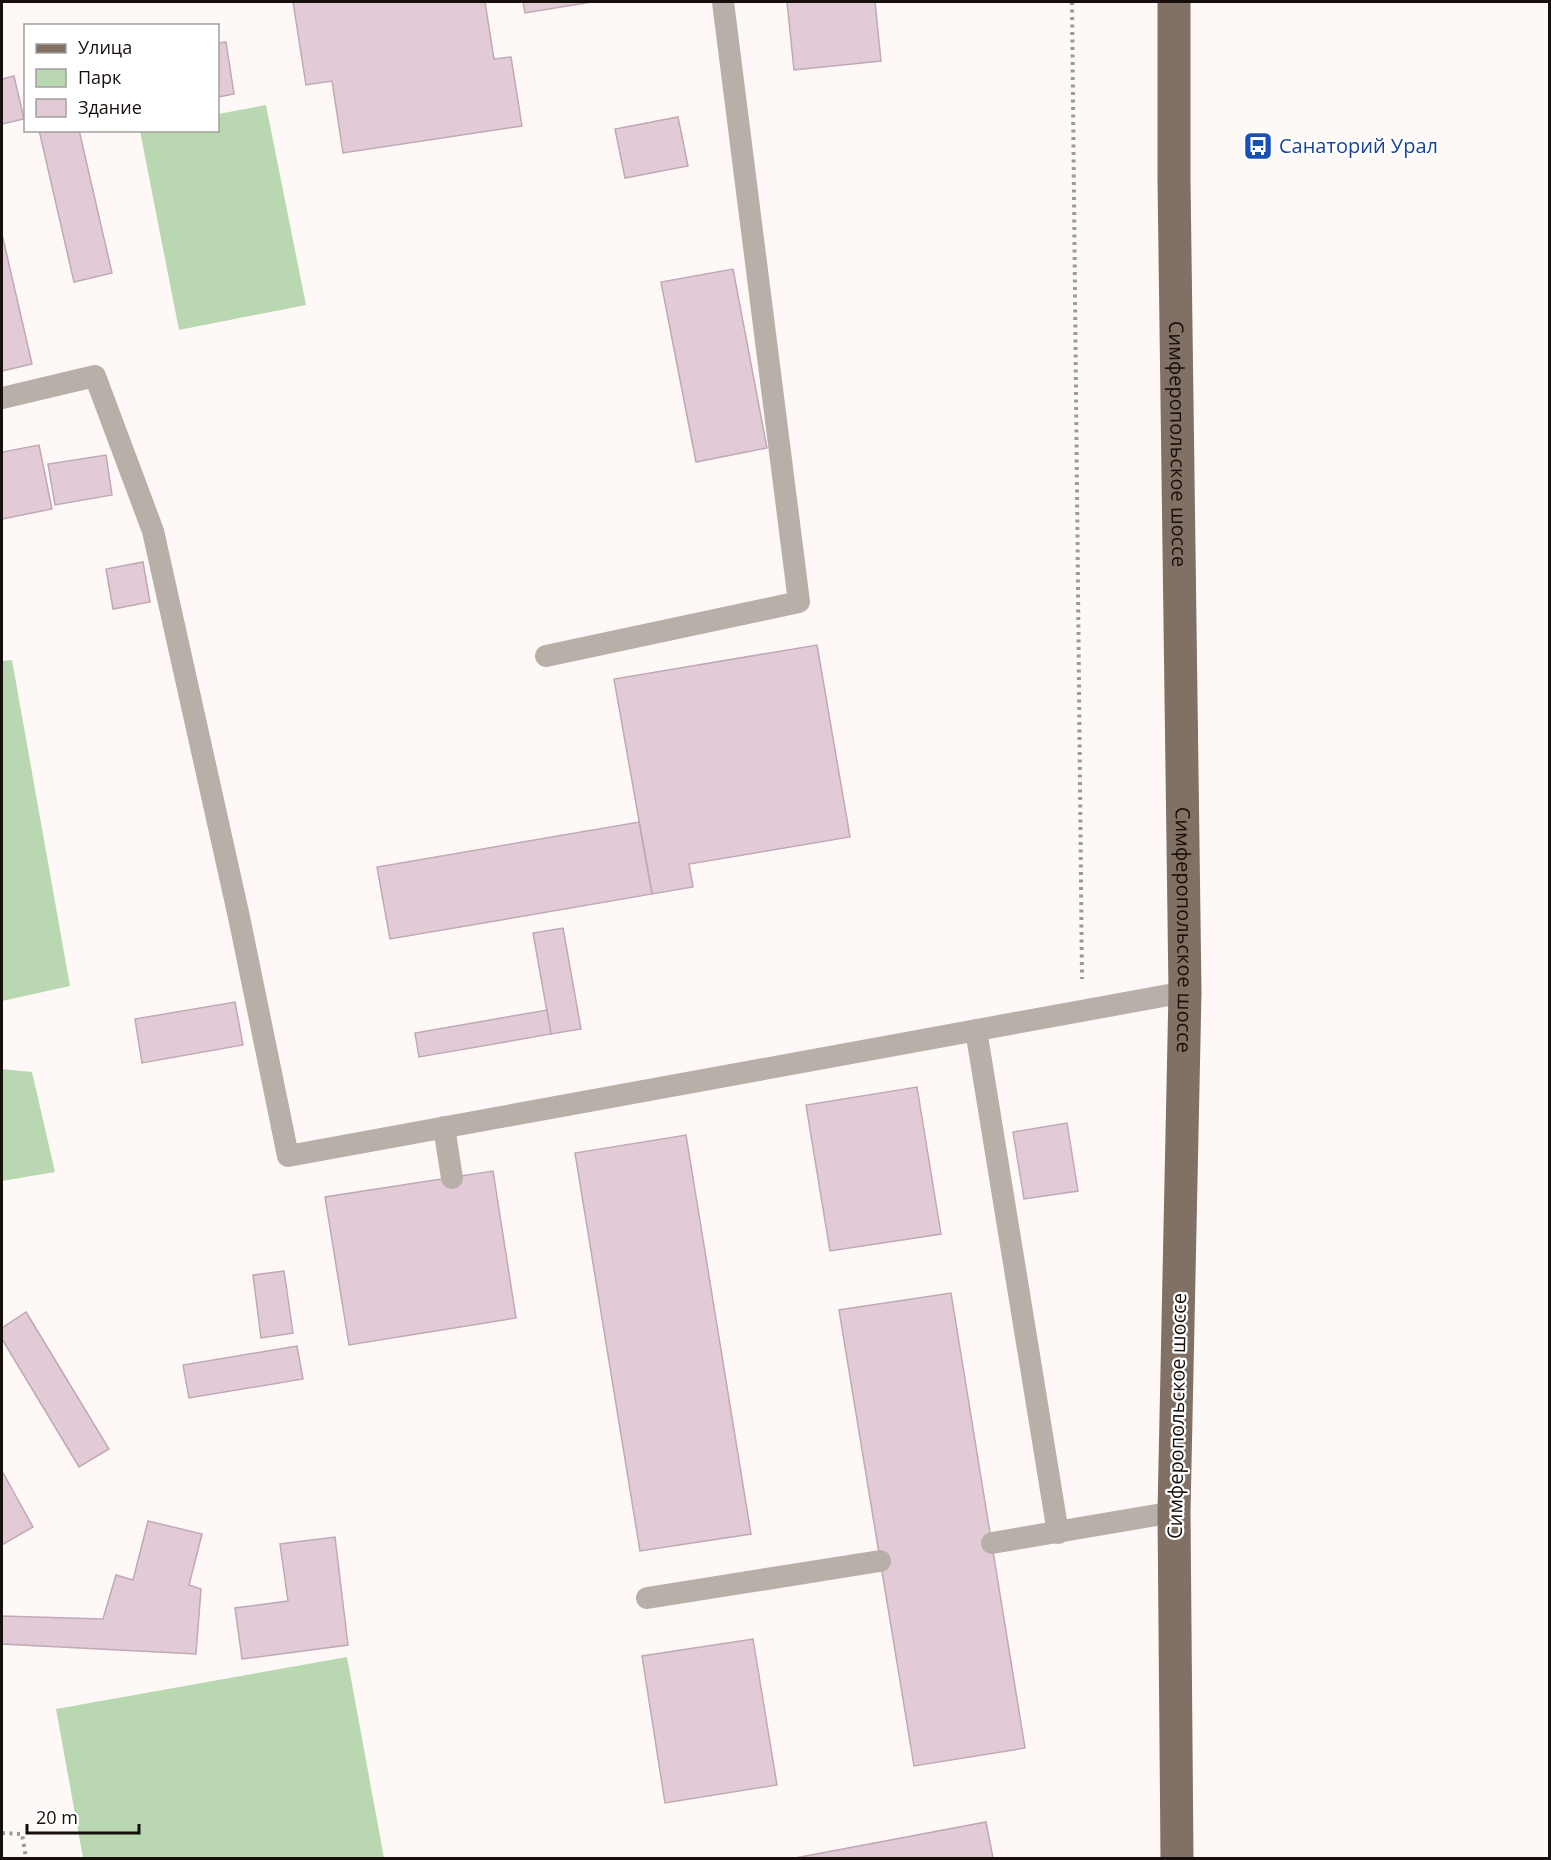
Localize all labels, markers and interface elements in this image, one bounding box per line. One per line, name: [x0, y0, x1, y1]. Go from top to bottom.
legend: [24, 24, 219, 132]
text: Улица: [78, 35, 132, 59]
text: Парк: [78, 65, 122, 89]
text: Здание: [78, 95, 142, 119]
bus stop icon: Санаторий Урал: [1242, 130, 1274, 162]
place label: Санаторий Урал: [1279, 132, 1438, 159]
street label: Симферопольское шоссе: [1163, 321, 1193, 567]
street label: Симферопольское шоссе: [1169, 807, 1199, 1053]
street label: Симферопольское шоссе: [1161, 1293, 1192, 1539]
scale bar: [27, 1797, 140, 1835]
text: 20 m: [36, 1805, 78, 1829]

